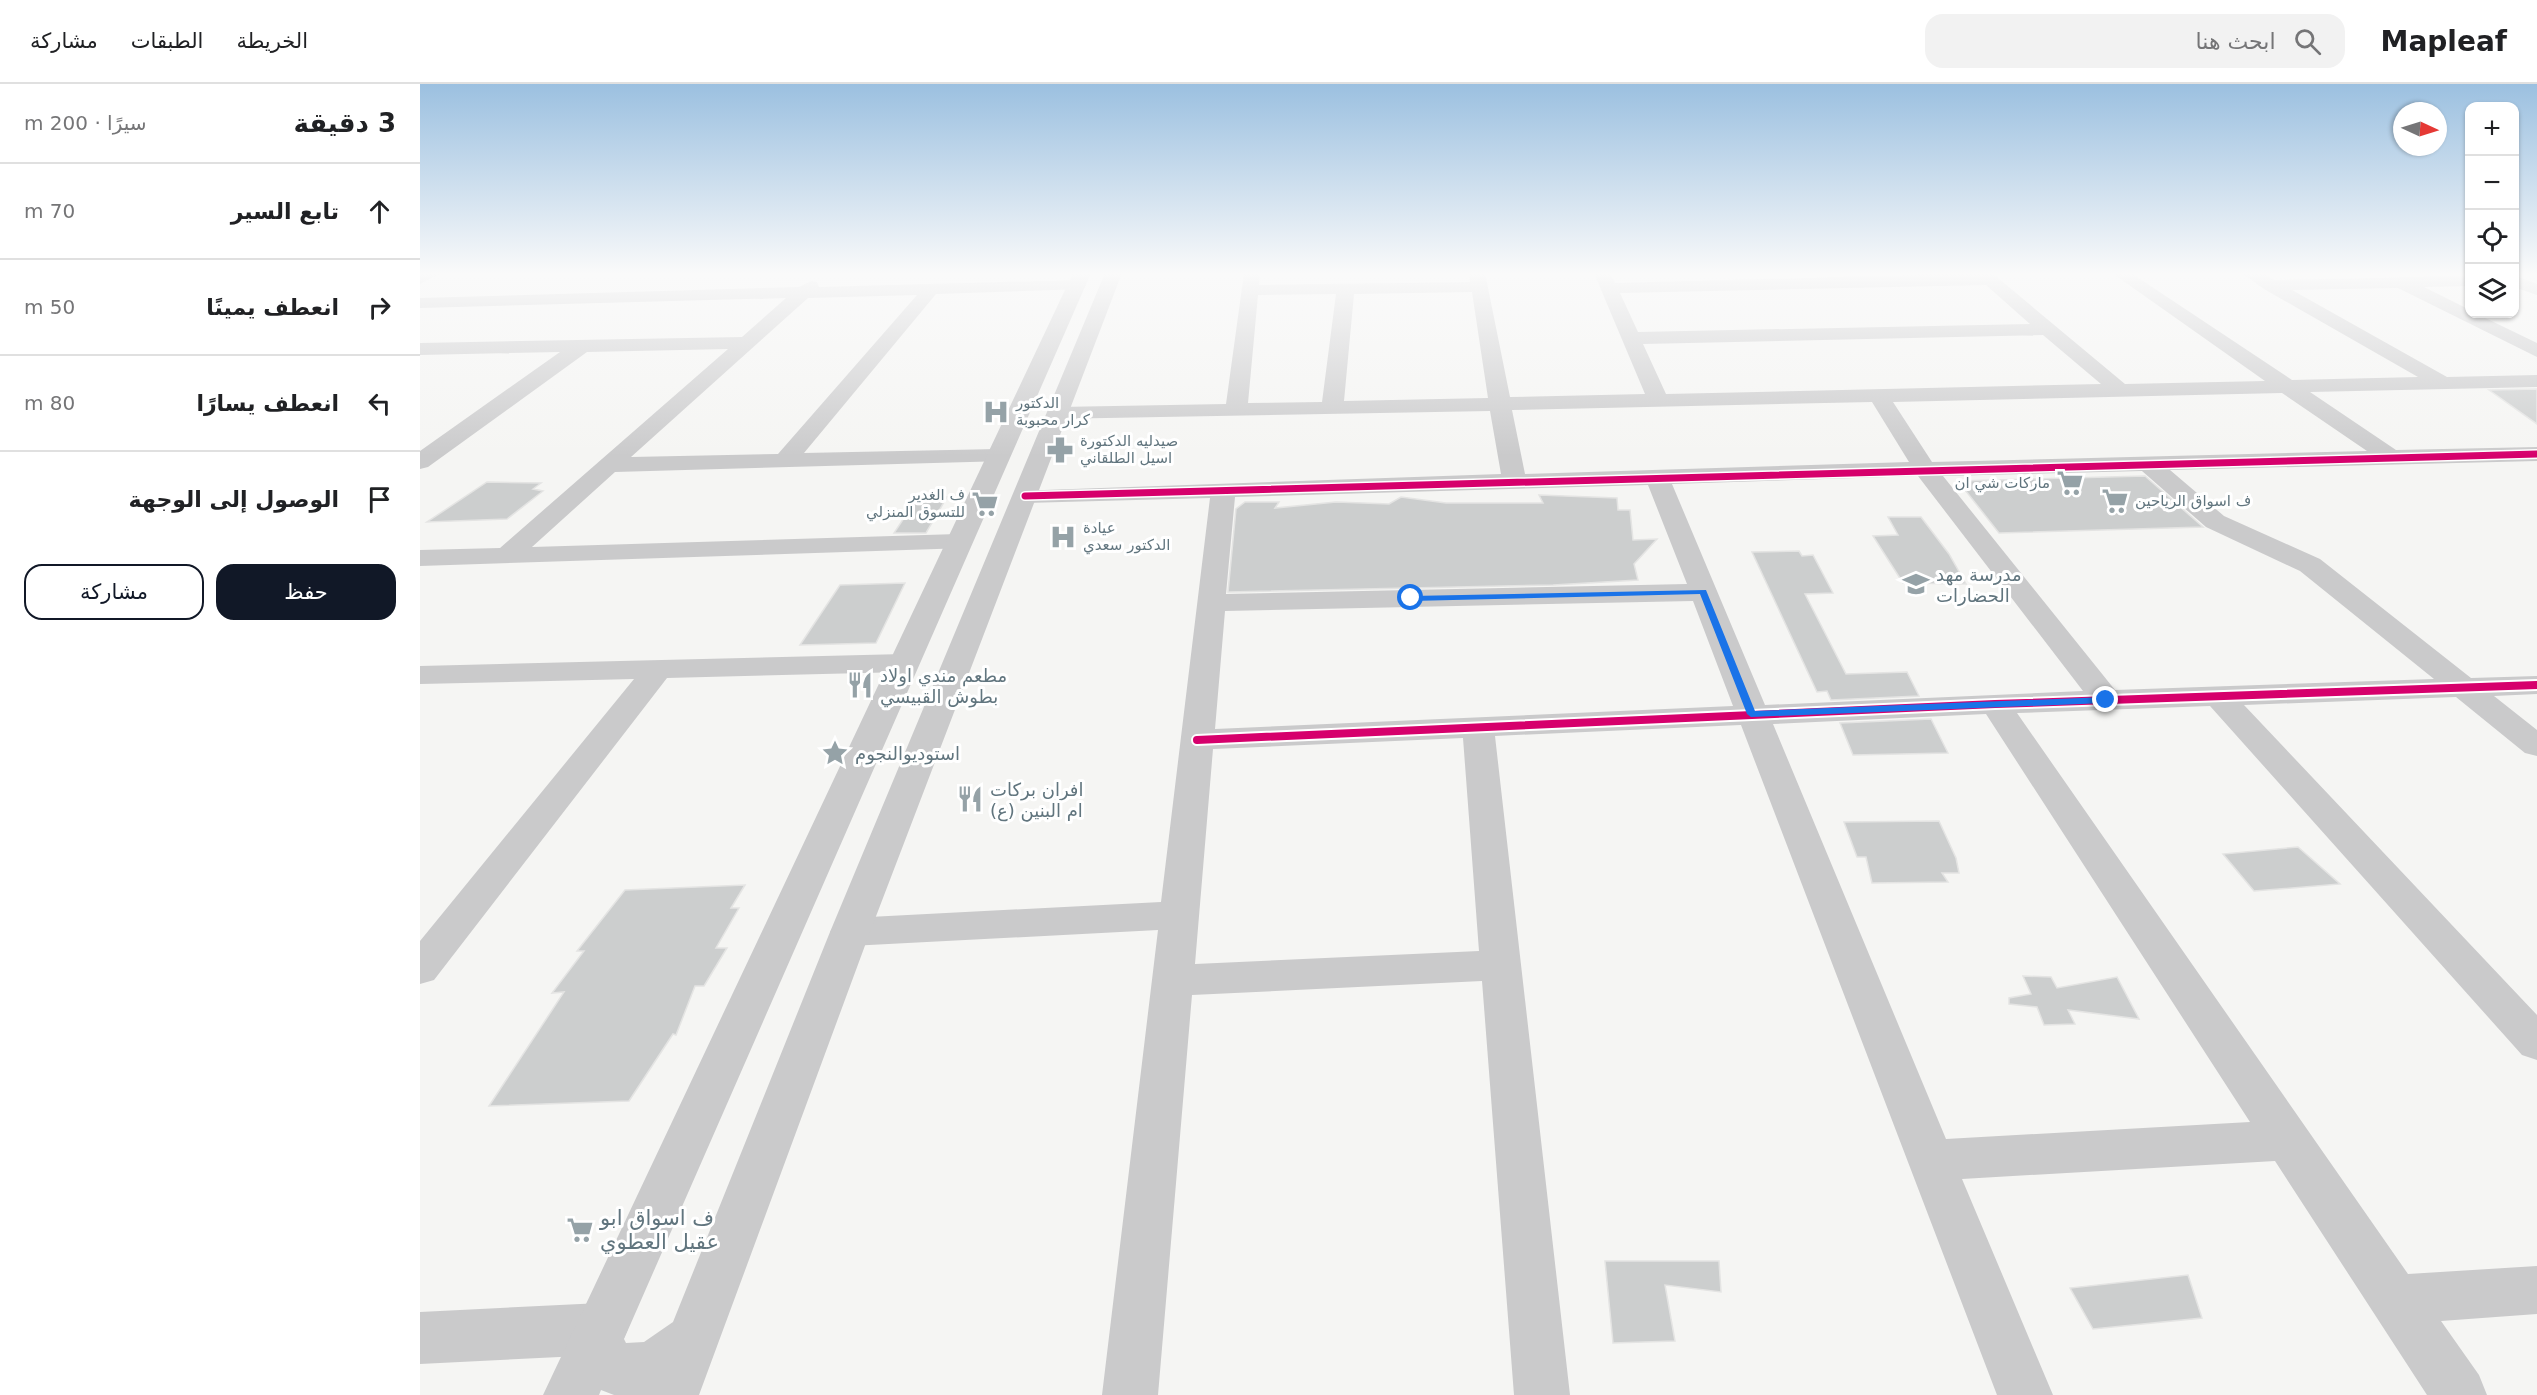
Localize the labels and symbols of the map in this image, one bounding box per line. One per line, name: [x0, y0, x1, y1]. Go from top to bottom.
north arrow: [2393, 102, 2447, 156]
place label: الدكتور كرار محبوبة: [1015, 394, 1091, 429]
hospital icon: الدكتور كرار محبوبة: [981, 397, 1011, 427]
place label: صيدليه الدكتورة اسيل الطلقاني: [1080, 432, 1178, 468]
pharmacy icon: صيدليه الدكتورة اسيل الطلقاني: [1045, 435, 1075, 465]
supermarket icon: ماركات شي ان: [2055, 468, 2085, 498]
place label: ماركات شي ان: [1955, 474, 2050, 493]
place label: ف الغدير للتسوق المنزلي: [866, 486, 965, 522]
supermarket icon: ف اسواق الرياحين: [2100, 486, 2130, 516]
supermarket icon: ف الغدير للتسوق المنزلي: [970, 489, 1000, 519]
place label: ف اسواق الرياحين: [2135, 492, 2251, 510]
place label: عيادة الدكتور سعدي: [1083, 519, 1170, 555]
hospital icon: عيادة الدكتور سعدي: [1048, 522, 1078, 552]
place label: مدرسة مهد الحضارات: [1936, 564, 2022, 606]
school or university icon: مدرسة مهد الحضارات: [1901, 569, 1931, 599]
route start: [1397, 584, 1423, 610]
place label: مطعم مندي اولاد بطوش القبيسي: [880, 665, 1007, 708]
restaurant icon: مطعم مندي اولاد بطوش القبيسي: [845, 670, 875, 700]
route end: [2092, 686, 2118, 712]
place icon: استوديوالنجوم: [820, 738, 850, 768]
place label: استوديوالنجوم: [855, 743, 960, 765]
place label: افران بركات ام البنين (ع): [990, 779, 1083, 822]
restaurant icon: افران بركات ام البنين (ع): [955, 784, 985, 814]
place label: ف اسواق ابو عقيل العطوي: [599, 1206, 719, 1254]
supermarket icon: ف اسواق ابو عقيل العطوي: [565, 1215, 595, 1245]

